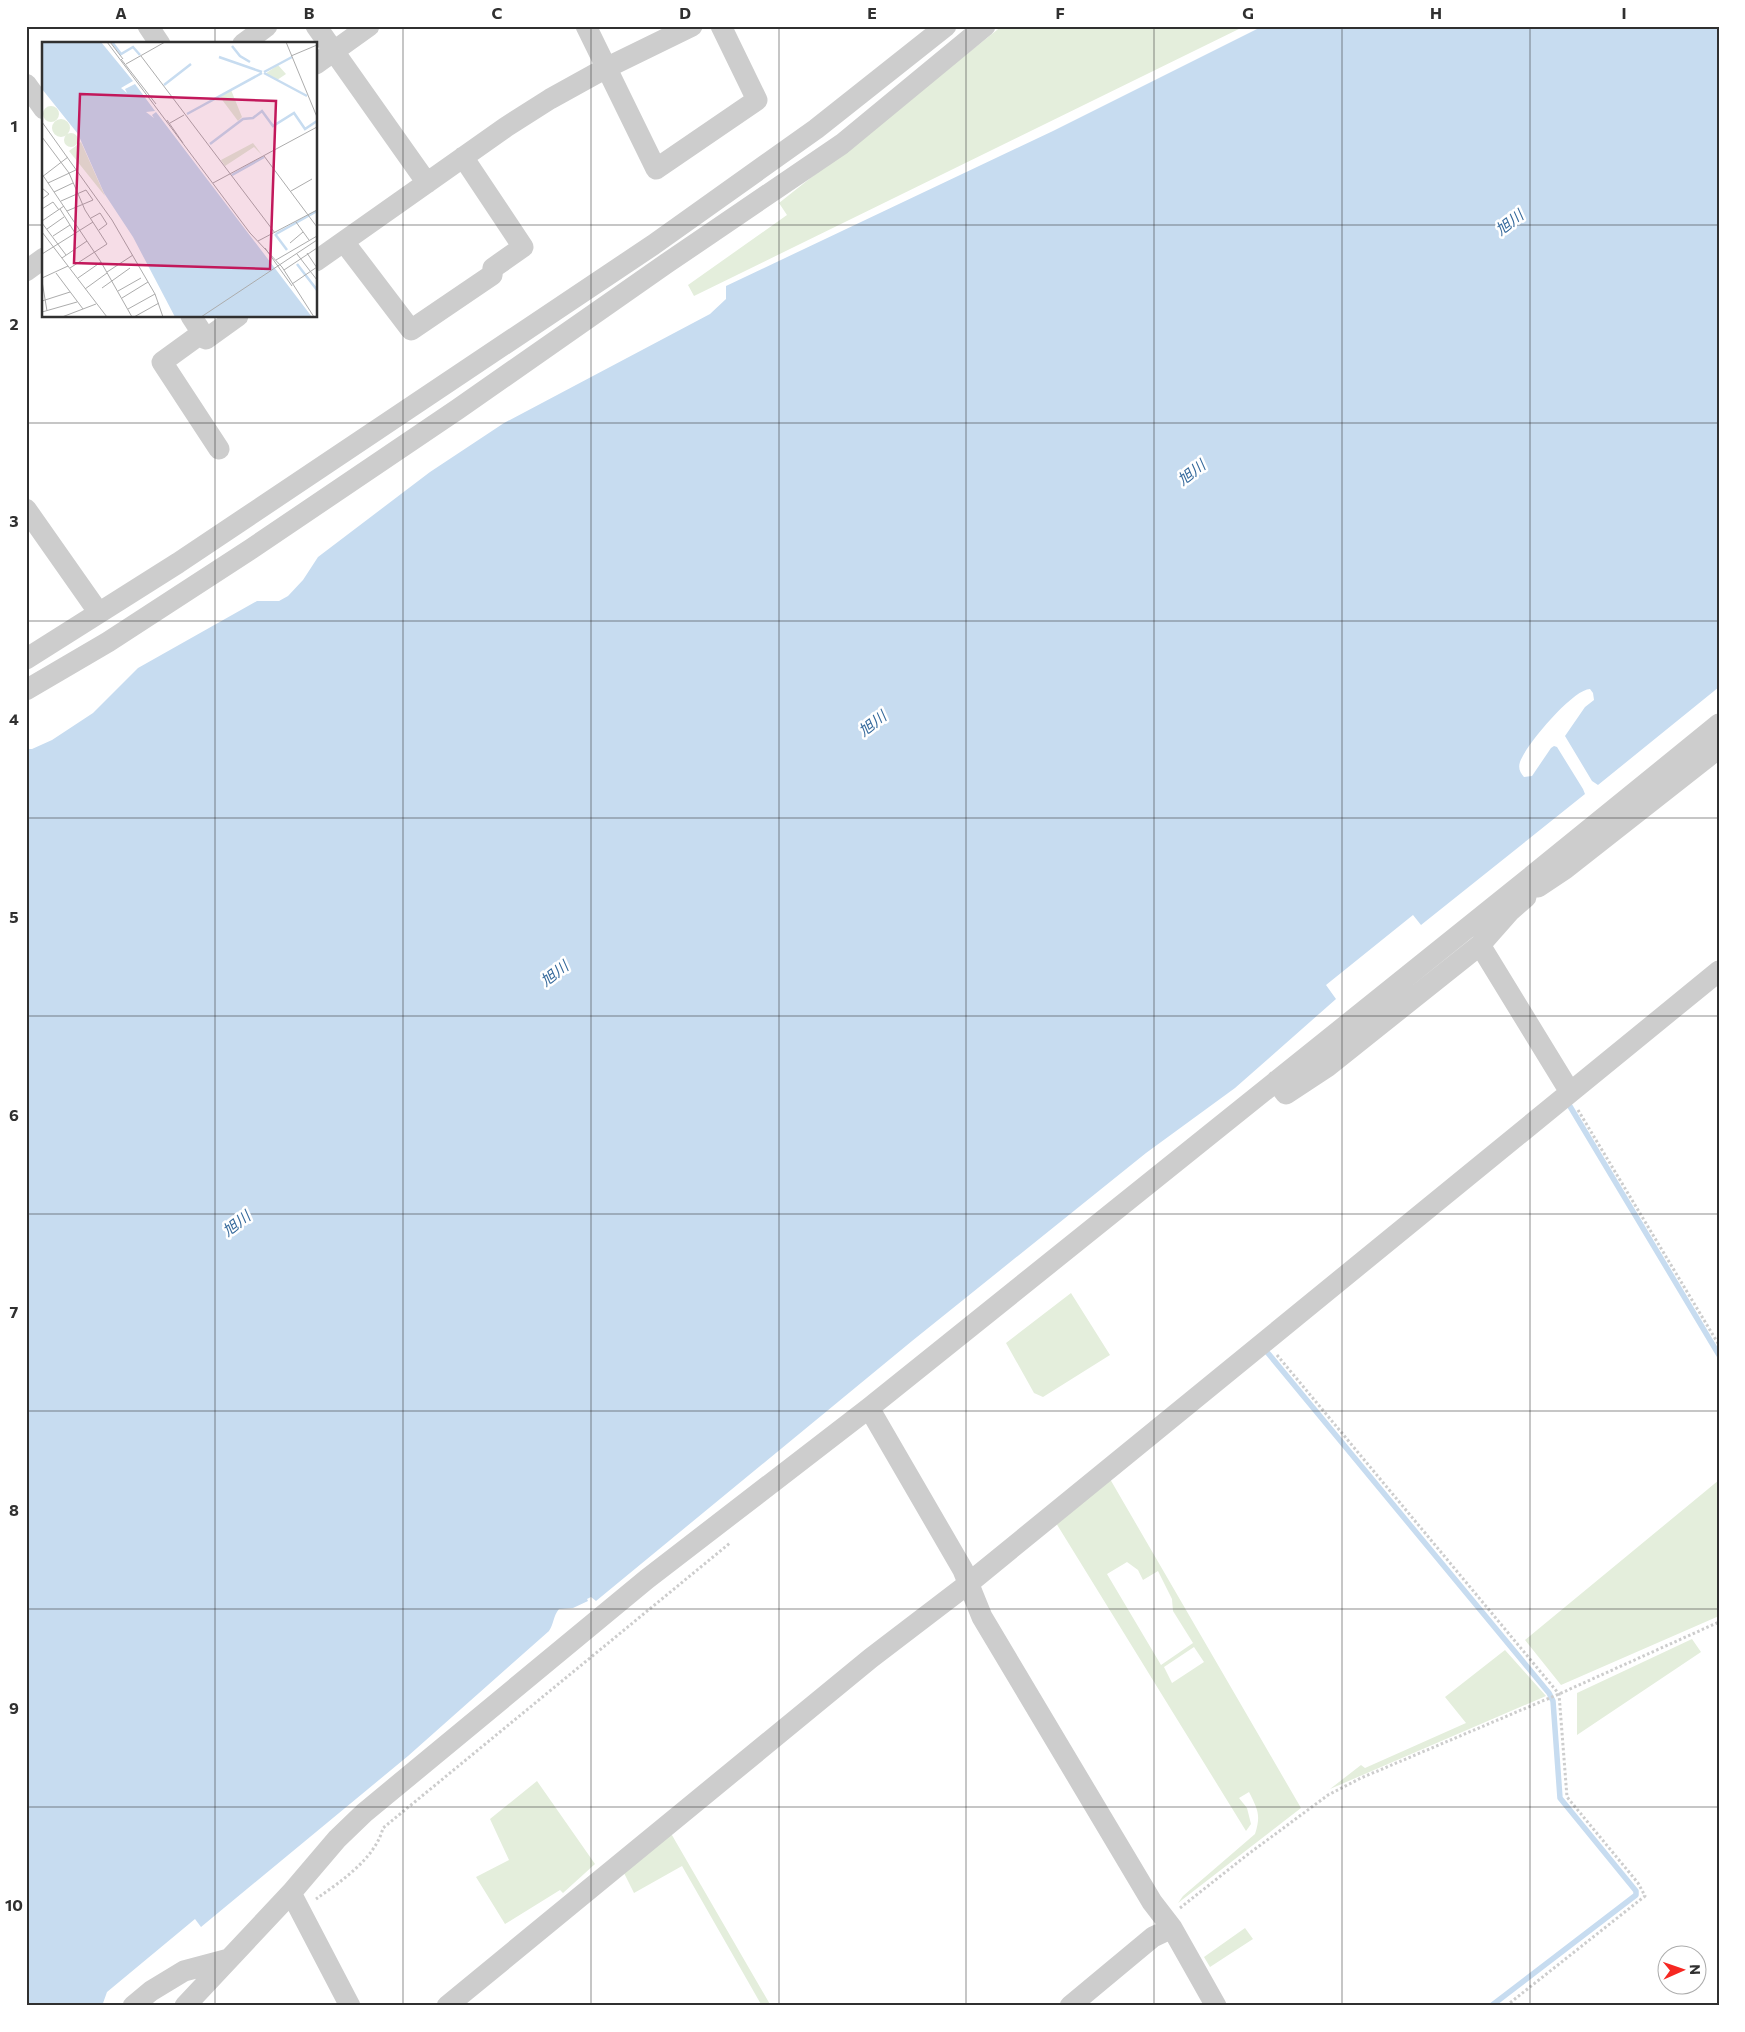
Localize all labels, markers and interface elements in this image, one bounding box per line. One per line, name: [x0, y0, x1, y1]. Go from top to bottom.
text: A: [115, 3, 127, 22]
text: B: [304, 3, 315, 22]
text: C: [492, 3, 503, 22]
text: D: [679, 3, 691, 22]
text: E: [867, 3, 877, 22]
text: F: [1055, 3, 1065, 22]
text: G: [1242, 3, 1254, 22]
text: H: [1430, 3, 1442, 22]
text: I: [1621, 3, 1627, 22]
inset map: [42, 42, 318, 318]
text: 1: [10, 116, 18, 135]
water label: 旭川: [1492, 204, 1528, 238]
text: 2: [9, 314, 19, 333]
water label: 旭川: [1174, 454, 1210, 488]
text: 3: [9, 511, 19, 530]
water label: 旭川: [855, 705, 891, 739]
text: 4: [9, 709, 19, 728]
text: 5: [9, 907, 19, 926]
water label: 旭川: [537, 955, 573, 989]
text: 6: [9, 1105, 19, 1124]
water label: 旭川: [219, 1205, 255, 1239]
text: 7: [10, 1302, 19, 1321]
text: 8: [9, 1500, 19, 1519]
text: 9: [9, 1698, 19, 1717]
text: 10: [5, 1895, 23, 1914]
north arrow: [1658, 1944, 1708, 1994]
text: N: [1687, 1964, 1704, 1975]

